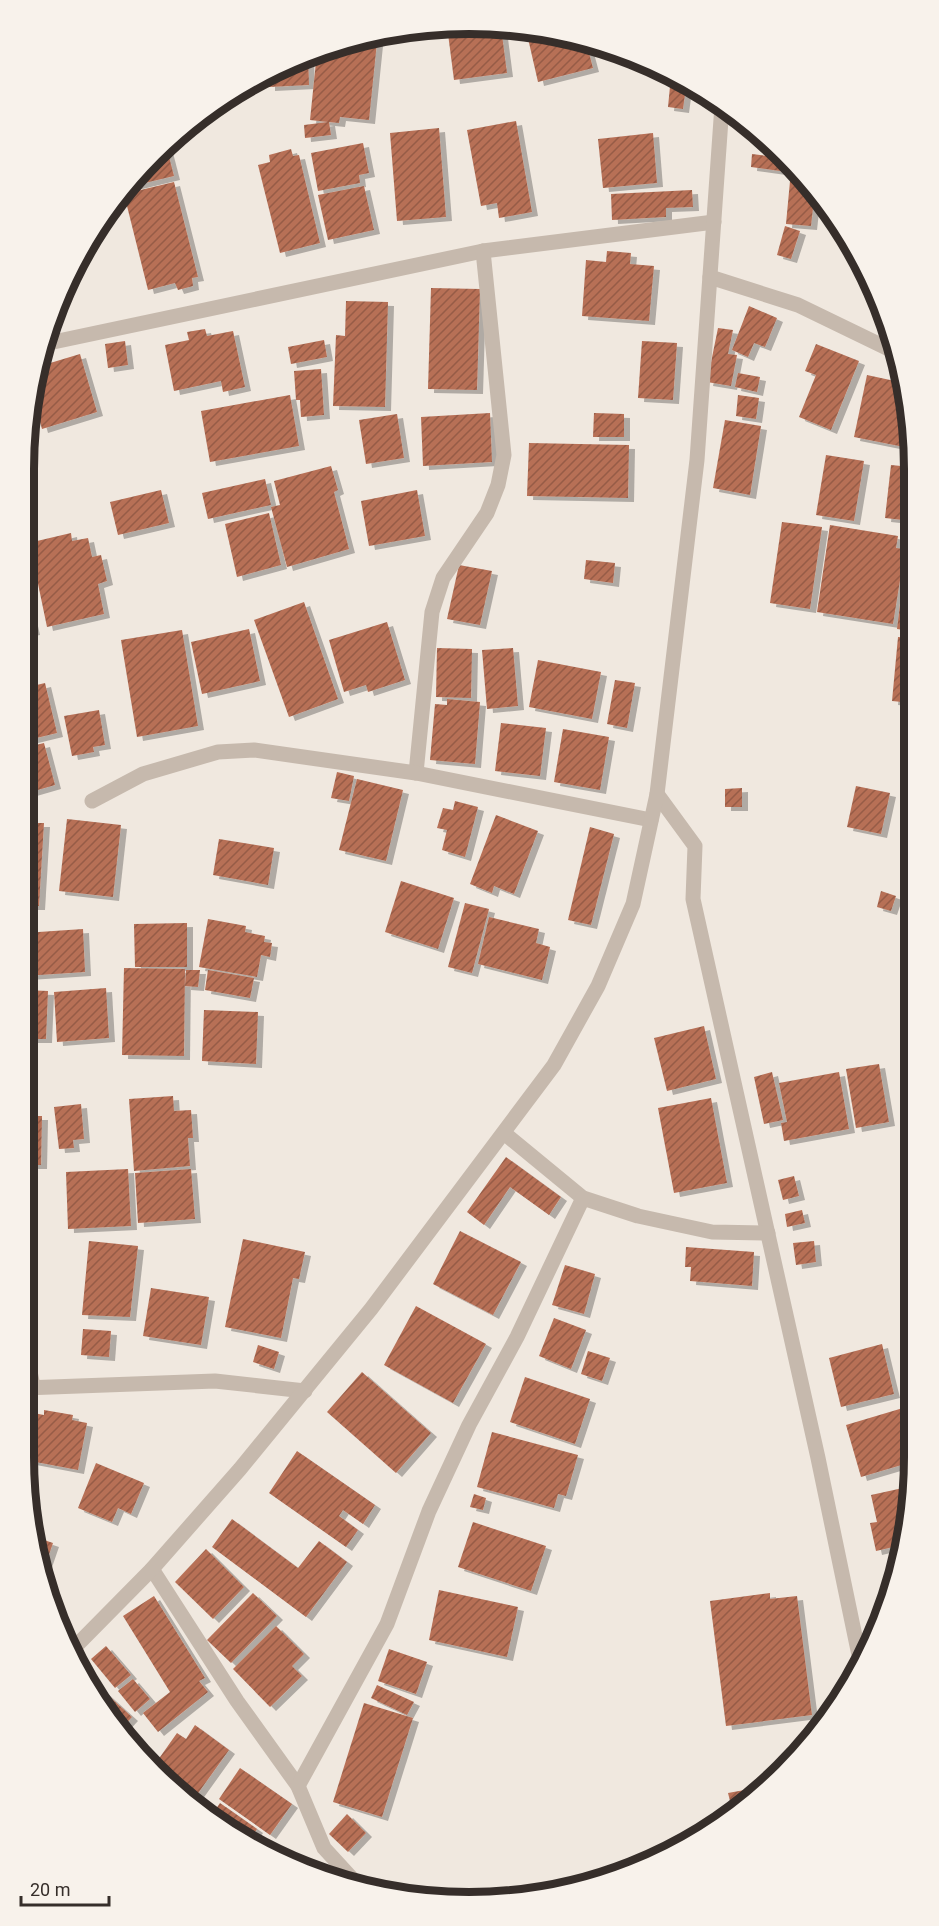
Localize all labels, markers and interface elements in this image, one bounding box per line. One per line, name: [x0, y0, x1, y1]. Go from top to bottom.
scale bar: [21, 1869, 110, 1907]
text: 20 m: [30, 1879, 70, 1900]

